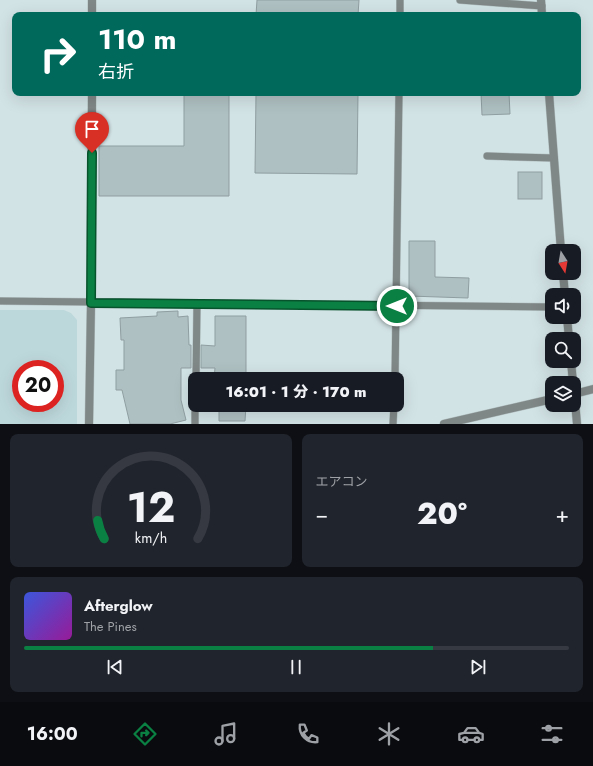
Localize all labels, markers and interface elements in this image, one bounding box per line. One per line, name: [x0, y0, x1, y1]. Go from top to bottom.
text: 110 m: [98, 19, 176, 60]
icon: right: [32, 28, 84, 80]
text: 右折: [98, 59, 134, 85]
pin: [75, 112, 109, 153]
icon: arrive: [81, 118, 103, 140]
north arrow: [545, 244, 581, 280]
map controls: [545, 244, 581, 412]
position arrow: [376, 285, 418, 327]
button: sound: [545, 288, 581, 324]
button: search: [545, 332, 581, 368]
speed limit sign: 20: [12, 360, 64, 412]
button: layers: [545, 376, 581, 412]
text: 16:01 · 1 分 · 170 m: [225, 381, 367, 403]
text: エアコン: [316, 472, 368, 491]
text: 12: [127, 476, 175, 537]
text: 20°: [417, 492, 467, 535]
text: −: [316, 498, 328, 530]
text: +: [555, 498, 569, 530]
text: km/h: [135, 527, 167, 547]
text: Afterglow: [84, 595, 153, 617]
text: The Pines: [84, 617, 137, 636]
icon: previous: [104, 656, 126, 678]
icon: pause: [285, 656, 307, 678]
icon: next: [467, 656, 489, 678]
icon: directions: [131, 720, 159, 748]
icon: music: [212, 720, 240, 748]
icon: phone: [294, 720, 322, 748]
icon: climate: [375, 720, 403, 748]
icon: car: [457, 720, 485, 748]
icon: filters: [538, 720, 566, 748]
text: 16:00: [27, 721, 78, 747]

